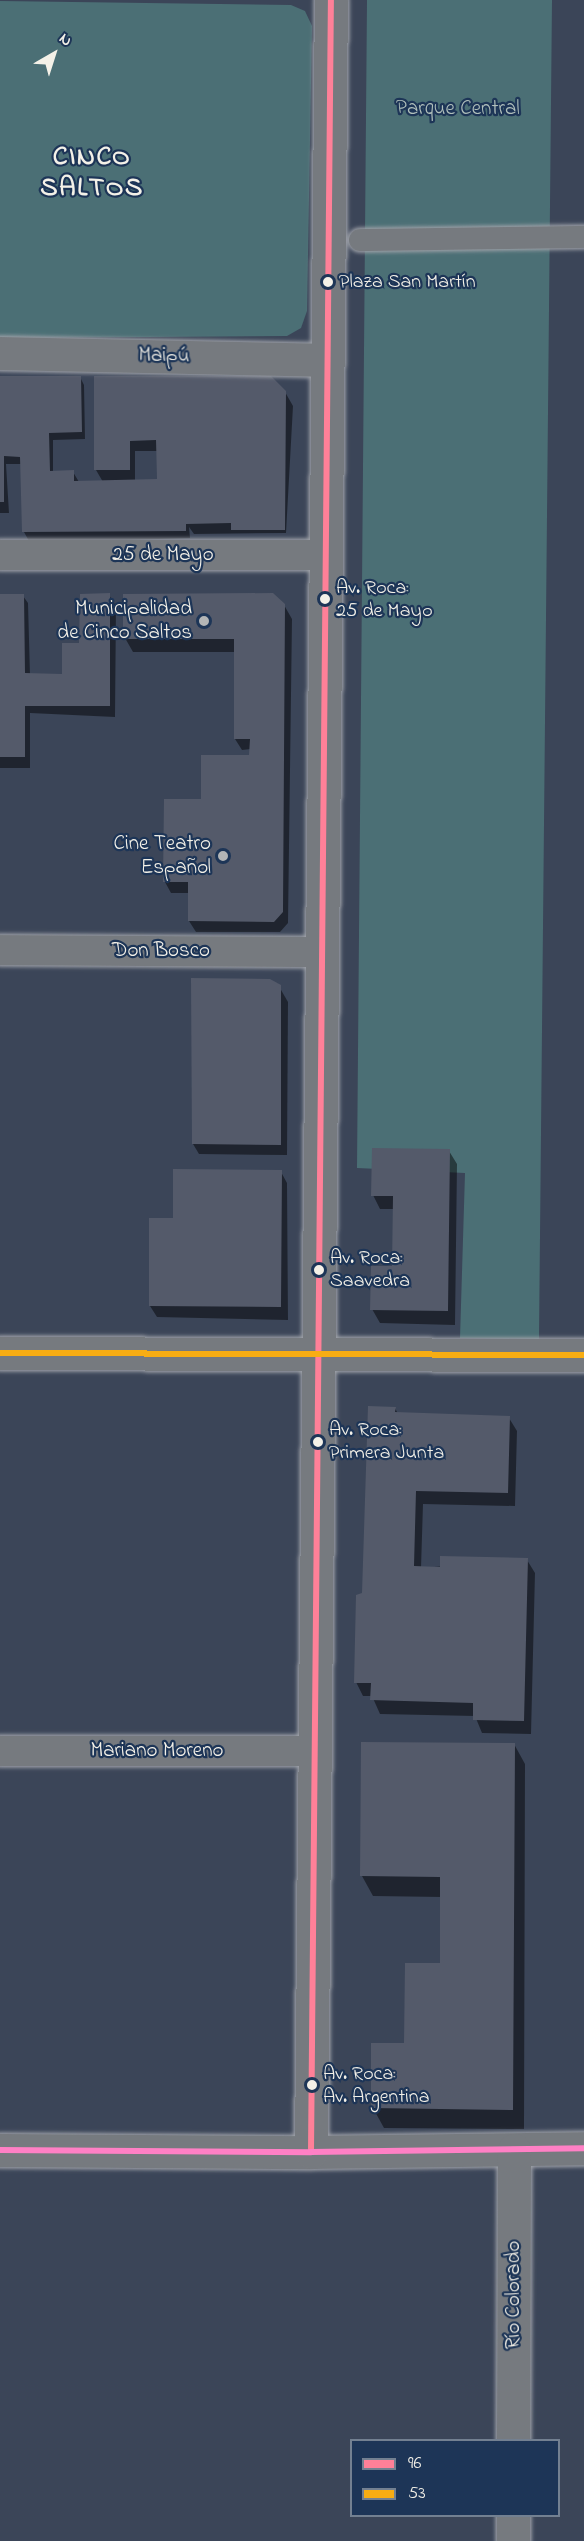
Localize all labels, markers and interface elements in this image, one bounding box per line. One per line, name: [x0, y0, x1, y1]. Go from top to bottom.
north arrow: [24, 24, 84, 84]
text: N: [54, 27, 77, 53]
park label: Parque Central: [396, 96, 520, 122]
district label: CINCO SALTOS: [40, 141, 144, 204]
place label: Plaza San Martín: [339, 270, 476, 294]
marker: Plaza San Martín: [322, 276, 334, 288]
street label: Maipú: [138, 343, 190, 369]
street label: 25 de Mayo: [112, 542, 214, 568]
place label: Av. Roca: 25 de Mayo: [336, 576, 433, 623]
marker: Av. Roca: 25 de Mayo: [319, 593, 331, 605]
place label: Municipalidad de Cinco Saltos: [57, 596, 192, 646]
marker: Municipalidad de Cinco Saltos: [197, 614, 211, 628]
place label: Cine Teatro Español: [113, 831, 211, 881]
marker: Cine Teatro Español: [216, 849, 230, 863]
street label: Don Bosco: [112, 938, 210, 964]
place label: Av. Roca: Saavedra: [330, 1246, 410, 1293]
marker: Av. Roca: Saavedra: [313, 1264, 325, 1276]
place label: Av. Roca: Primera Junta: [329, 1418, 444, 1465]
marker: Av. Roca: Primera Junta: [312, 1436, 324, 1448]
street label: Mariano Moreno: [90, 1738, 224, 1764]
place label: Av. Roca: Av. Argentina: [323, 2062, 429, 2109]
marker: Av. Roca: Av. Argentina: [306, 2079, 318, 2091]
street label: Río Colorado: [501, 2241, 527, 2349]
legend: [350, 2439, 560, 2517]
text: 96: [408, 2451, 421, 2477]
text: 53: [408, 2481, 426, 2507]

